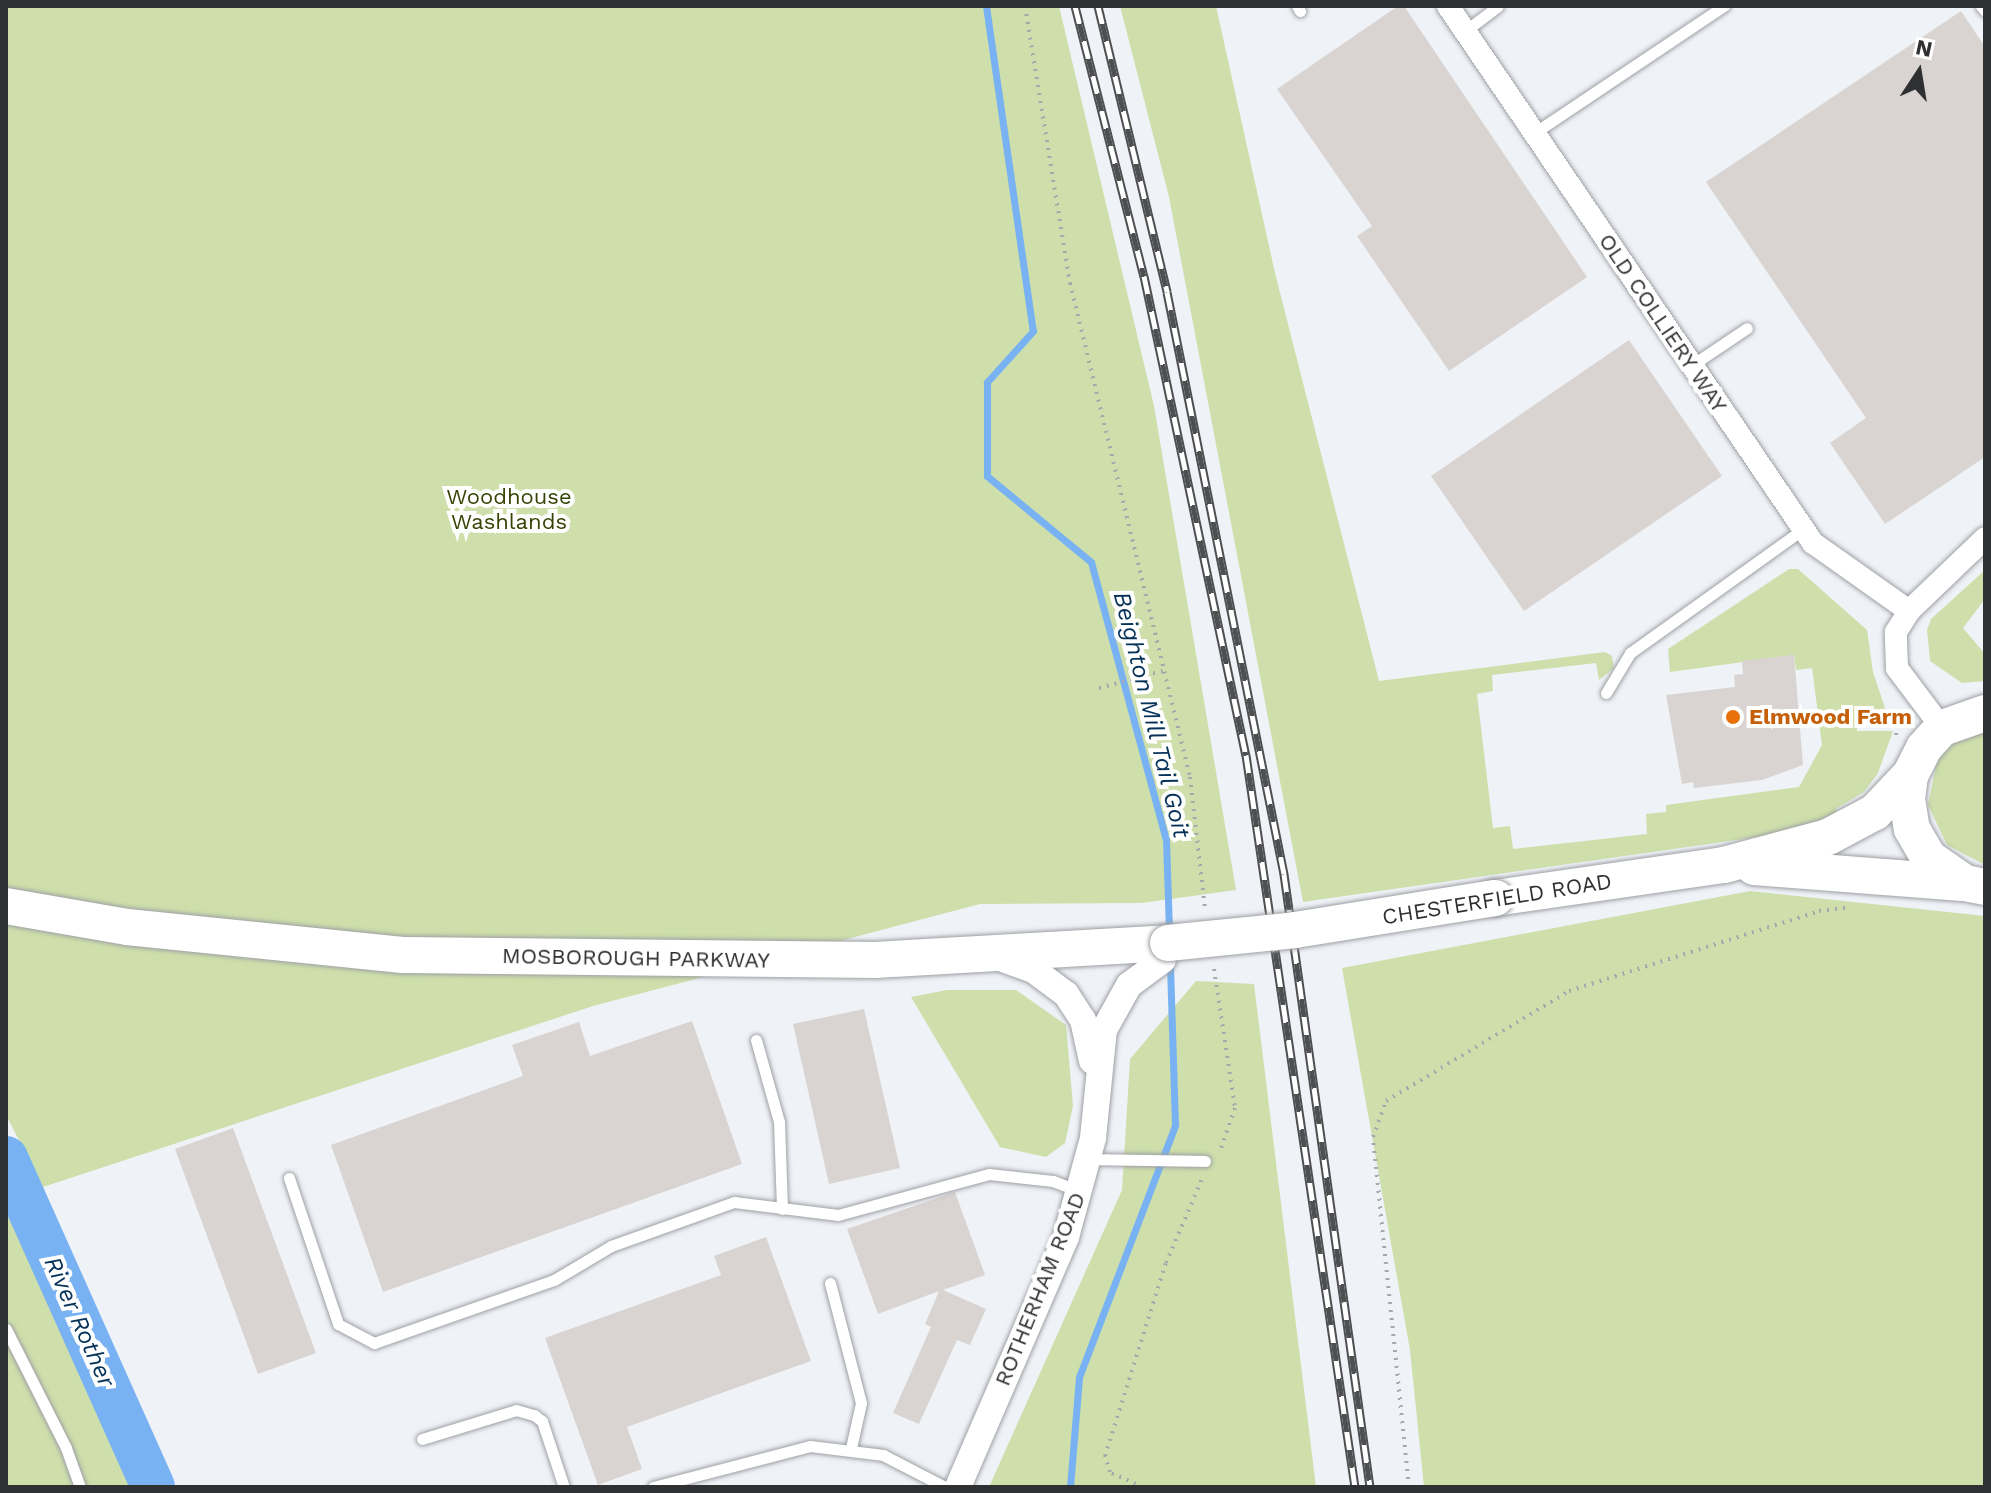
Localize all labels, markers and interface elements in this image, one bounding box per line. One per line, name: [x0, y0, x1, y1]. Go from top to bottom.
north arrow: [1879, 32, 1959, 112]
text: N: [1914, 34, 1935, 62]
street label: OLD COLLIERY WAY: [1593, 228, 1733, 418]
park label: Woodhouse Washlands: [446, 483, 572, 534]
water label: Beighton Mill Tail Goit: [1106, 588, 1196, 842]
place label: Elmwood Farm: [1749, 704, 1912, 730]
marker: Elmwood Farm: [1724, 708, 1742, 726]
street label: CHESTERFIELD ROAD: [1380, 868, 1614, 930]
street label: MOSBOROUGH PARKWAY: [502, 942, 770, 974]
street label: ROTHERHAM ROAD: [989, 1188, 1091, 1390]
water label: River Rother: [37, 1252, 121, 1392]

